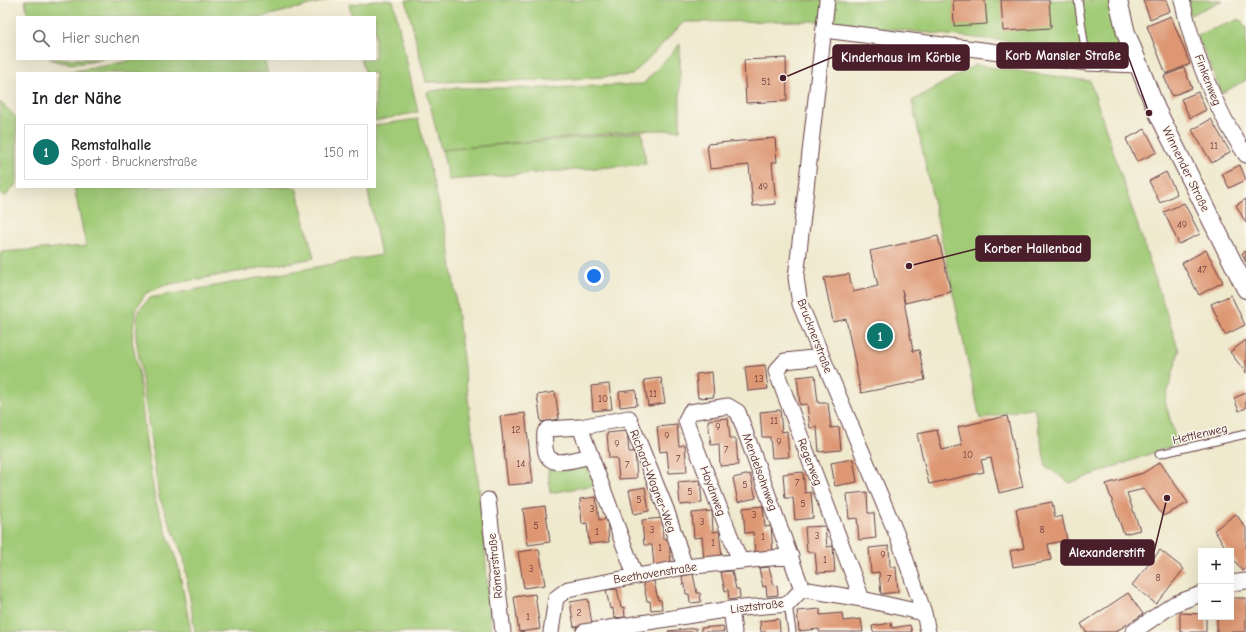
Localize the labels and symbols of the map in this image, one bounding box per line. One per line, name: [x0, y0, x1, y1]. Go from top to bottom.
callout: Korb Mansler Straße: [997, 43, 1128, 68]
callout: Kinderhaus im Körble: [833, 45, 969, 70]
text: Korb Mansler Straße: [1005, 48, 1121, 63]
text: Kinderhaus im Körble: [841, 50, 962, 65]
street label: Finkenweg: [1192, 52, 1224, 108]
house number: 51: [761, 76, 771, 88]
street label: Winnender Straße: [1159, 124, 1213, 214]
house number: 11: [1210, 140, 1218, 152]
house number: 49: [758, 181, 768, 193]
house number: 49: [1177, 219, 1187, 231]
callout: Korber Hallenbad: [976, 236, 1090, 261]
text: Korber Hallenbad: [984, 241, 1082, 256]
house number: 47: [1197, 264, 1207, 276]
your location: [584, 266, 604, 286]
street label: Brucknerstraße: [794, 297, 836, 375]
pin: 1: [867, 321, 893, 351]
house number: 13: [754, 373, 764, 385]
house number: 11: [649, 388, 657, 400]
house number: 10: [598, 393, 608, 405]
house number: 11: [770, 415, 778, 427]
house number: 9: [715, 421, 721, 433]
street label: Hettlenweg: [1171, 421, 1229, 447]
house number: 12: [511, 424, 521, 436]
street label: Richard-Wagner-Weg: [627, 428, 679, 534]
house number: 9: [664, 430, 670, 442]
street label: Mendelsohnweg: [739, 431, 781, 513]
house number: 9: [776, 436, 782, 448]
street label: Regerweg: [795, 436, 825, 488]
house number: 9: [614, 438, 620, 450]
house number: 7: [724, 444, 729, 456]
house number: 10: [963, 449, 973, 461]
house number: 7: [676, 453, 681, 465]
house number: 14: [517, 458, 526, 470]
house number: 7: [625, 459, 630, 471]
street label: Haydnweg: [697, 464, 729, 518]
house number: 7: [795, 477, 800, 489]
house number: 5: [742, 479, 748, 491]
house number: 5: [687, 486, 693, 498]
house number: 5: [636, 494, 642, 506]
house number: 5: [800, 498, 806, 510]
house number: 3: [589, 503, 595, 515]
house number: 3: [751, 509, 757, 521]
house number: 3: [699, 516, 705, 528]
house number: 5: [533, 520, 539, 532]
house number: 3: [649, 524, 655, 536]
house number: 8: [1039, 524, 1045, 536]
house number: 1: [595, 526, 599, 538]
house number: 3: [814, 530, 820, 542]
house number: 1: [761, 531, 765, 543]
street label: Römerstraße: [485, 533, 505, 599]
house number: 1: [711, 537, 715, 549]
callout: Alexanderstift: [1061, 540, 1154, 565]
house number: 1: [658, 542, 662, 554]
text: Alexanderstift: [1069, 545, 1146, 560]
house number: 9: [880, 549, 886, 561]
house number: 1: [823, 554, 827, 566]
street label: Beethovenstraße: [612, 559, 698, 587]
house number: 3: [528, 563, 534, 575]
house number: 8: [1155, 572, 1161, 584]
house number: 7: [887, 573, 892, 585]
street label: Lisztstraße: [729, 596, 785, 616]
house number: 2: [576, 607, 582, 619]
house number: 1: [526, 611, 530, 623]

